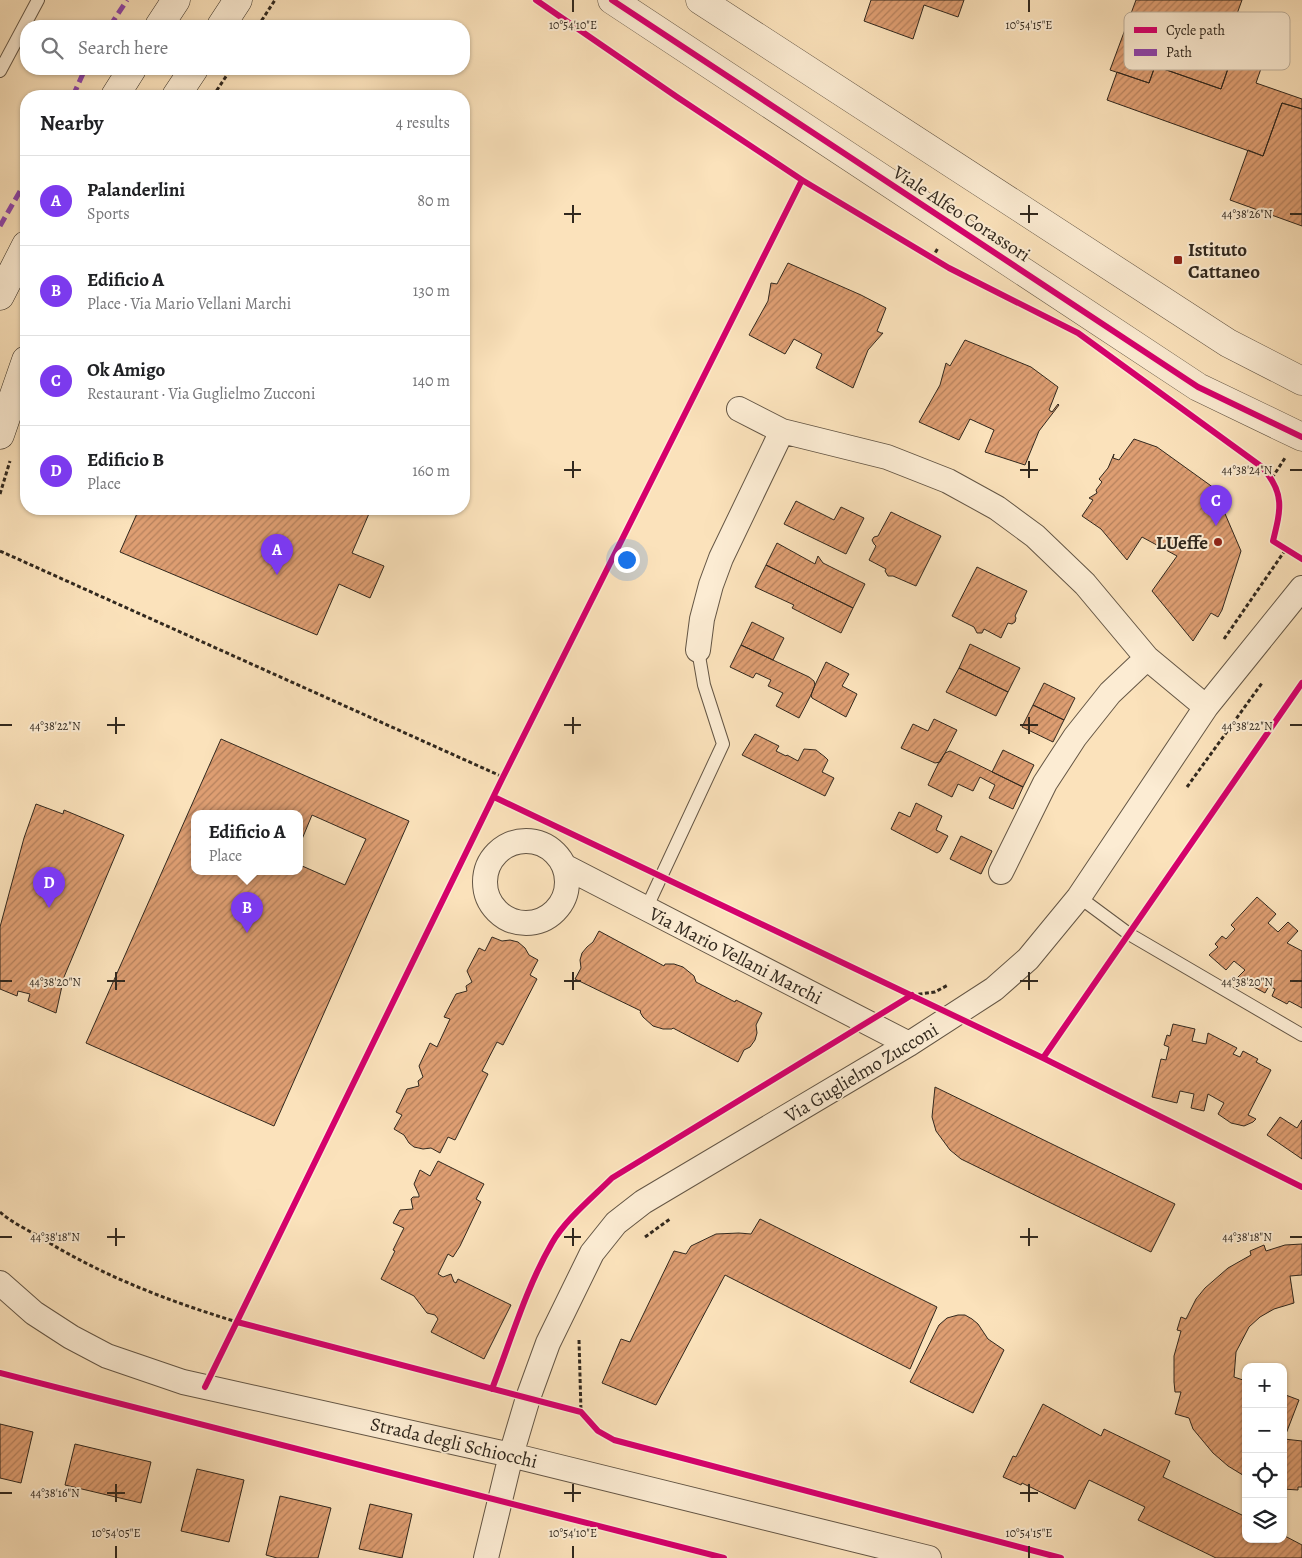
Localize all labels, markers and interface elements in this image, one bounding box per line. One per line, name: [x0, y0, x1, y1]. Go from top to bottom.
legend: [1124, 12, 1290, 70]
text: 10°54'10"E: [549, 17, 597, 33]
text: 10°54'15"E: [1006, 17, 1052, 33]
search box: [20, 20, 470, 75]
text: Cycle path: [1166, 21, 1226, 40]
icon: search: [38, 34, 66, 62]
text: Search here: [78, 35, 168, 61]
text: Path: [1166, 43, 1193, 62]
text: Nearby: [40, 109, 103, 137]
text: 4 results: [396, 112, 450, 134]
street label: Viale Alfeo Corassori: [887, 159, 1035, 268]
text: Palanderlini: [87, 177, 185, 203]
text: A: [51, 190, 61, 212]
text: 80 m: [417, 190, 450, 212]
text: Sports: [87, 203, 130, 225]
text: 44°38'26"N: [1222, 206, 1273, 222]
place label: Istituto Cattaneo: [1188, 237, 1260, 285]
marker: Istituto Cattaneo: [1172, 254, 1184, 266]
text: Edificio A: [87, 267, 164, 293]
text: B: [51, 280, 61, 302]
text: 130 m: [413, 280, 450, 302]
text: Place · Via Mario Vellani Marchi: [87, 293, 291, 315]
text: Ok Amigo: [87, 357, 165, 383]
text: C: [51, 370, 61, 392]
text: 140 m: [412, 370, 450, 392]
text: Restaurant · Via Guglielmo Zucconi: [87, 383, 315, 405]
text: Edificio B: [87, 447, 164, 473]
text: D: [50, 460, 62, 482]
text: 160 m: [412, 460, 450, 482]
text: 44°38'24"N: [1222, 462, 1273, 478]
text: Place: [87, 473, 121, 495]
pin: C: [1200, 485, 1232, 526]
place label: LUeffe: [1156, 530, 1208, 556]
pin: A: [261, 534, 293, 575]
marker: LUeffe: [1212, 536, 1224, 548]
your location: [614, 547, 640, 573]
text: 44°38'22"N: [29, 718, 81, 734]
text: 44°38'22"N: [1221, 718, 1273, 734]
popup: [191, 810, 303, 875]
text: Edificio A: [208, 819, 286, 845]
text: Place: [208, 845, 242, 867]
pin: D: [33, 867, 65, 908]
pin: B: [231, 892, 263, 933]
street label: Via Mario Vellani Marchi: [644, 900, 827, 1011]
text: 44°38'20"N: [29, 974, 81, 990]
text: 44°38'20"N: [1221, 974, 1273, 990]
street label: Via Guglielmo Zucconi: [779, 1017, 943, 1130]
text: 44°38'18"N: [30, 1229, 80, 1245]
text: 44°38'18"N: [1222, 1229, 1272, 1245]
map controls: [1242, 1363, 1287, 1543]
button: +: [1242, 1363, 1287, 1408]
button: −: [1242, 1408, 1287, 1453]
street label: Strada degli Schiocchi: [368, 1411, 540, 1475]
button: locate: [1242, 1453, 1287, 1498]
text: 44°38'16"N: [30, 1485, 80, 1501]
button: layers: [1242, 1498, 1287, 1543]
text: 10°54'05"E: [91, 1525, 141, 1541]
text: 10°54'10"E: [549, 1525, 597, 1541]
text: 10°54'15"E: [1006, 1525, 1052, 1541]

